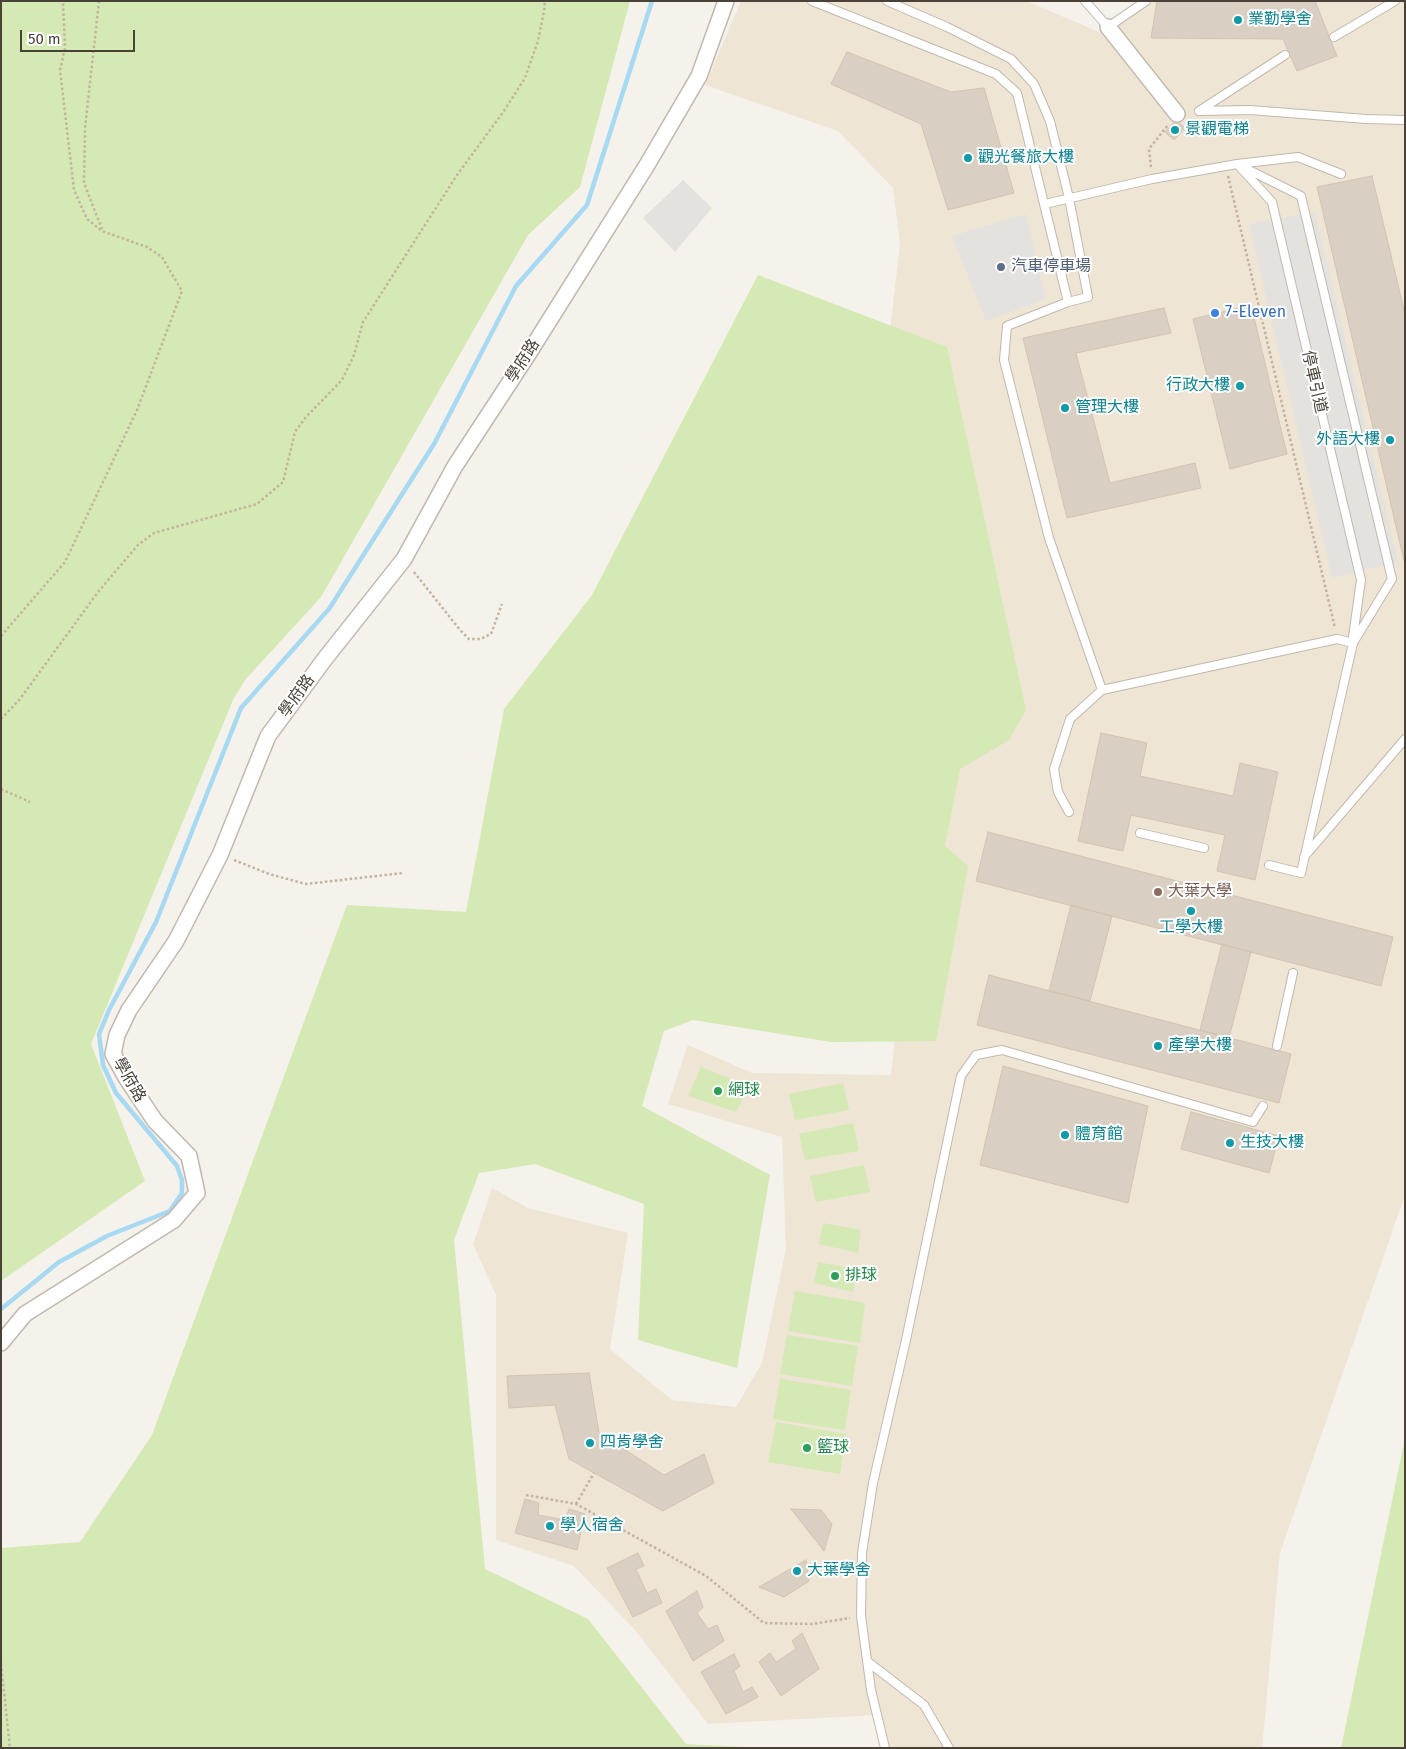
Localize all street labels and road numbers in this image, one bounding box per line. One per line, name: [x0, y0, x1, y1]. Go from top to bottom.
street label: 學府路: [502, 336, 544, 386]
street label: 停車引道: [1297, 349, 1331, 415]
street label: 學府路: [275, 671, 319, 721]
street label: 學府路: [109, 1054, 149, 1106]

